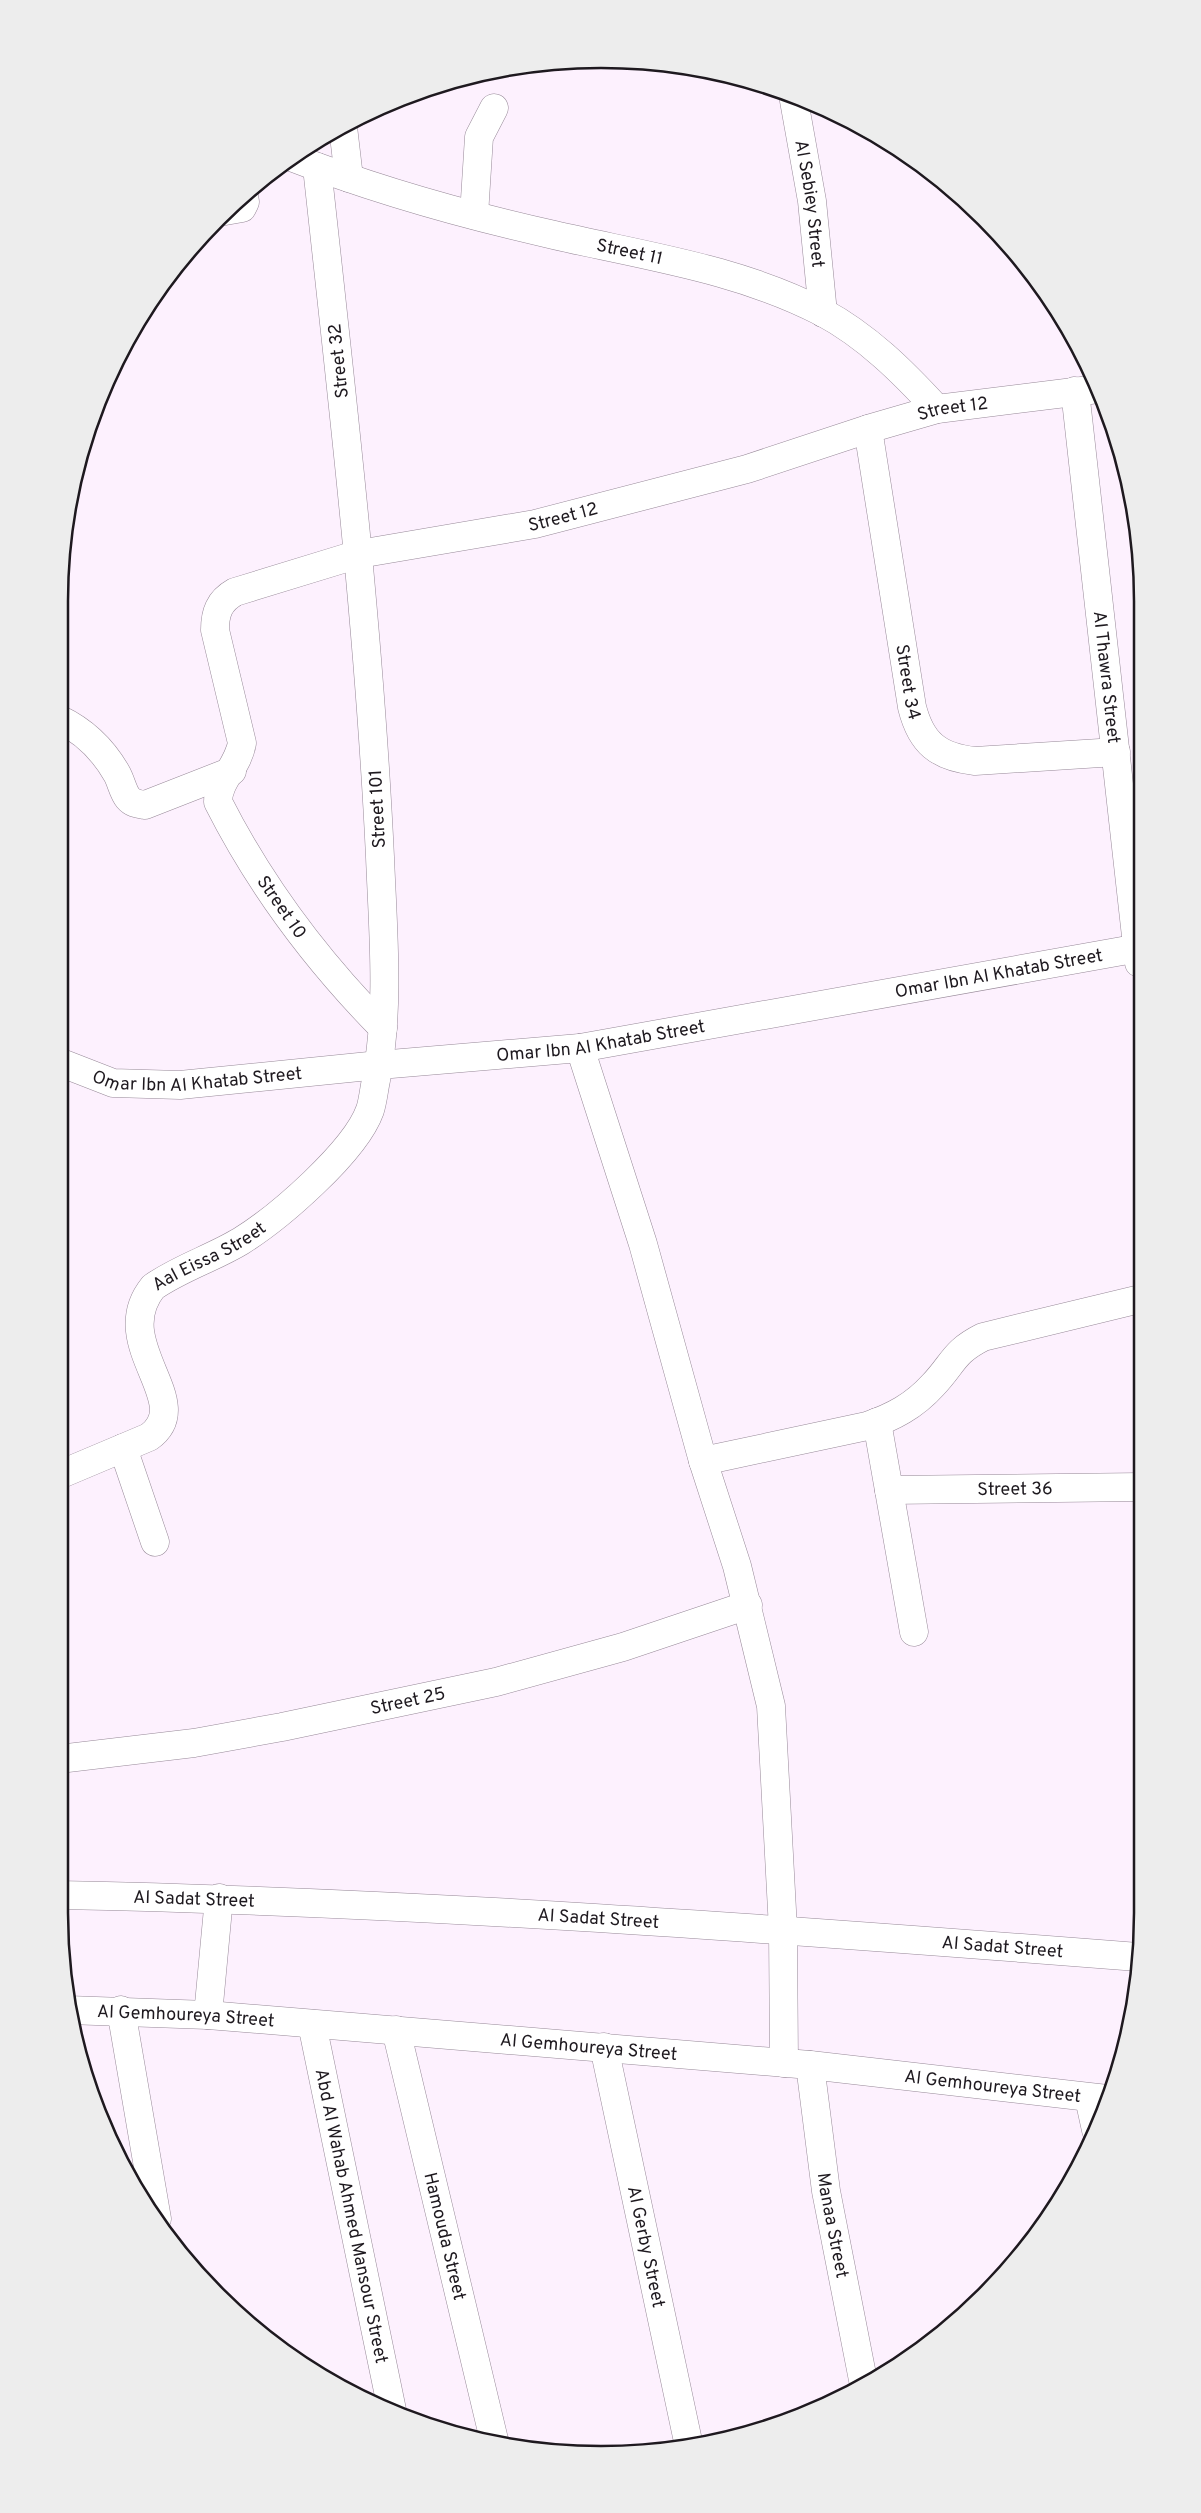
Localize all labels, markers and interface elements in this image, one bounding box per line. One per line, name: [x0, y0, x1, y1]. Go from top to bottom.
street label: Al Sebiey Street: [788, 138, 828, 269]
street label: Street 11: [594, 235, 665, 271]
street label: Street 32: [324, 322, 355, 399]
street label: Street 12: [915, 393, 990, 427]
street label: Street 12: [526, 498, 601, 538]
street label: Al Thawra Street: [1087, 610, 1124, 745]
street label: Street 34: [889, 643, 925, 723]
street label: Street 101: [365, 769, 392, 849]
street label: Street 10: [251, 872, 311, 944]
street label: Omar Ibn Al Khatab Street: [893, 945, 1105, 1004]
street label: Omar Ibn Al Khatab Street: [495, 1016, 707, 1068]
street label: Omar Ibn Al Khatab Street: [88, 1063, 303, 1098]
street label: Aal Eissa Street: [148, 1217, 271, 1297]
street label: Street 36: [977, 1478, 1053, 1502]
street label: Street 25: [369, 1683, 448, 1721]
street label: Al Sadat Street: [133, 1887, 255, 1914]
street label: Al Sadat Street: [537, 1904, 660, 1935]
street label: Al Sadat Street: [941, 1932, 1064, 1964]
street label: Al Gemhoureya Street: [97, 2001, 275, 2033]
street label: Al Gemhoureya Street: [499, 2029, 678, 2067]
street label: Al Gemhoureya Street: [903, 2066, 1082, 2109]
street label: Abd Al Wahab Ahmed Mansour Street: [309, 2067, 392, 2366]
street label: Hamouda Street: [417, 2170, 470, 2303]
street label: Manaa Street: [811, 2172, 853, 2280]
street label: Al Gerby Street: [621, 2184, 669, 2310]

